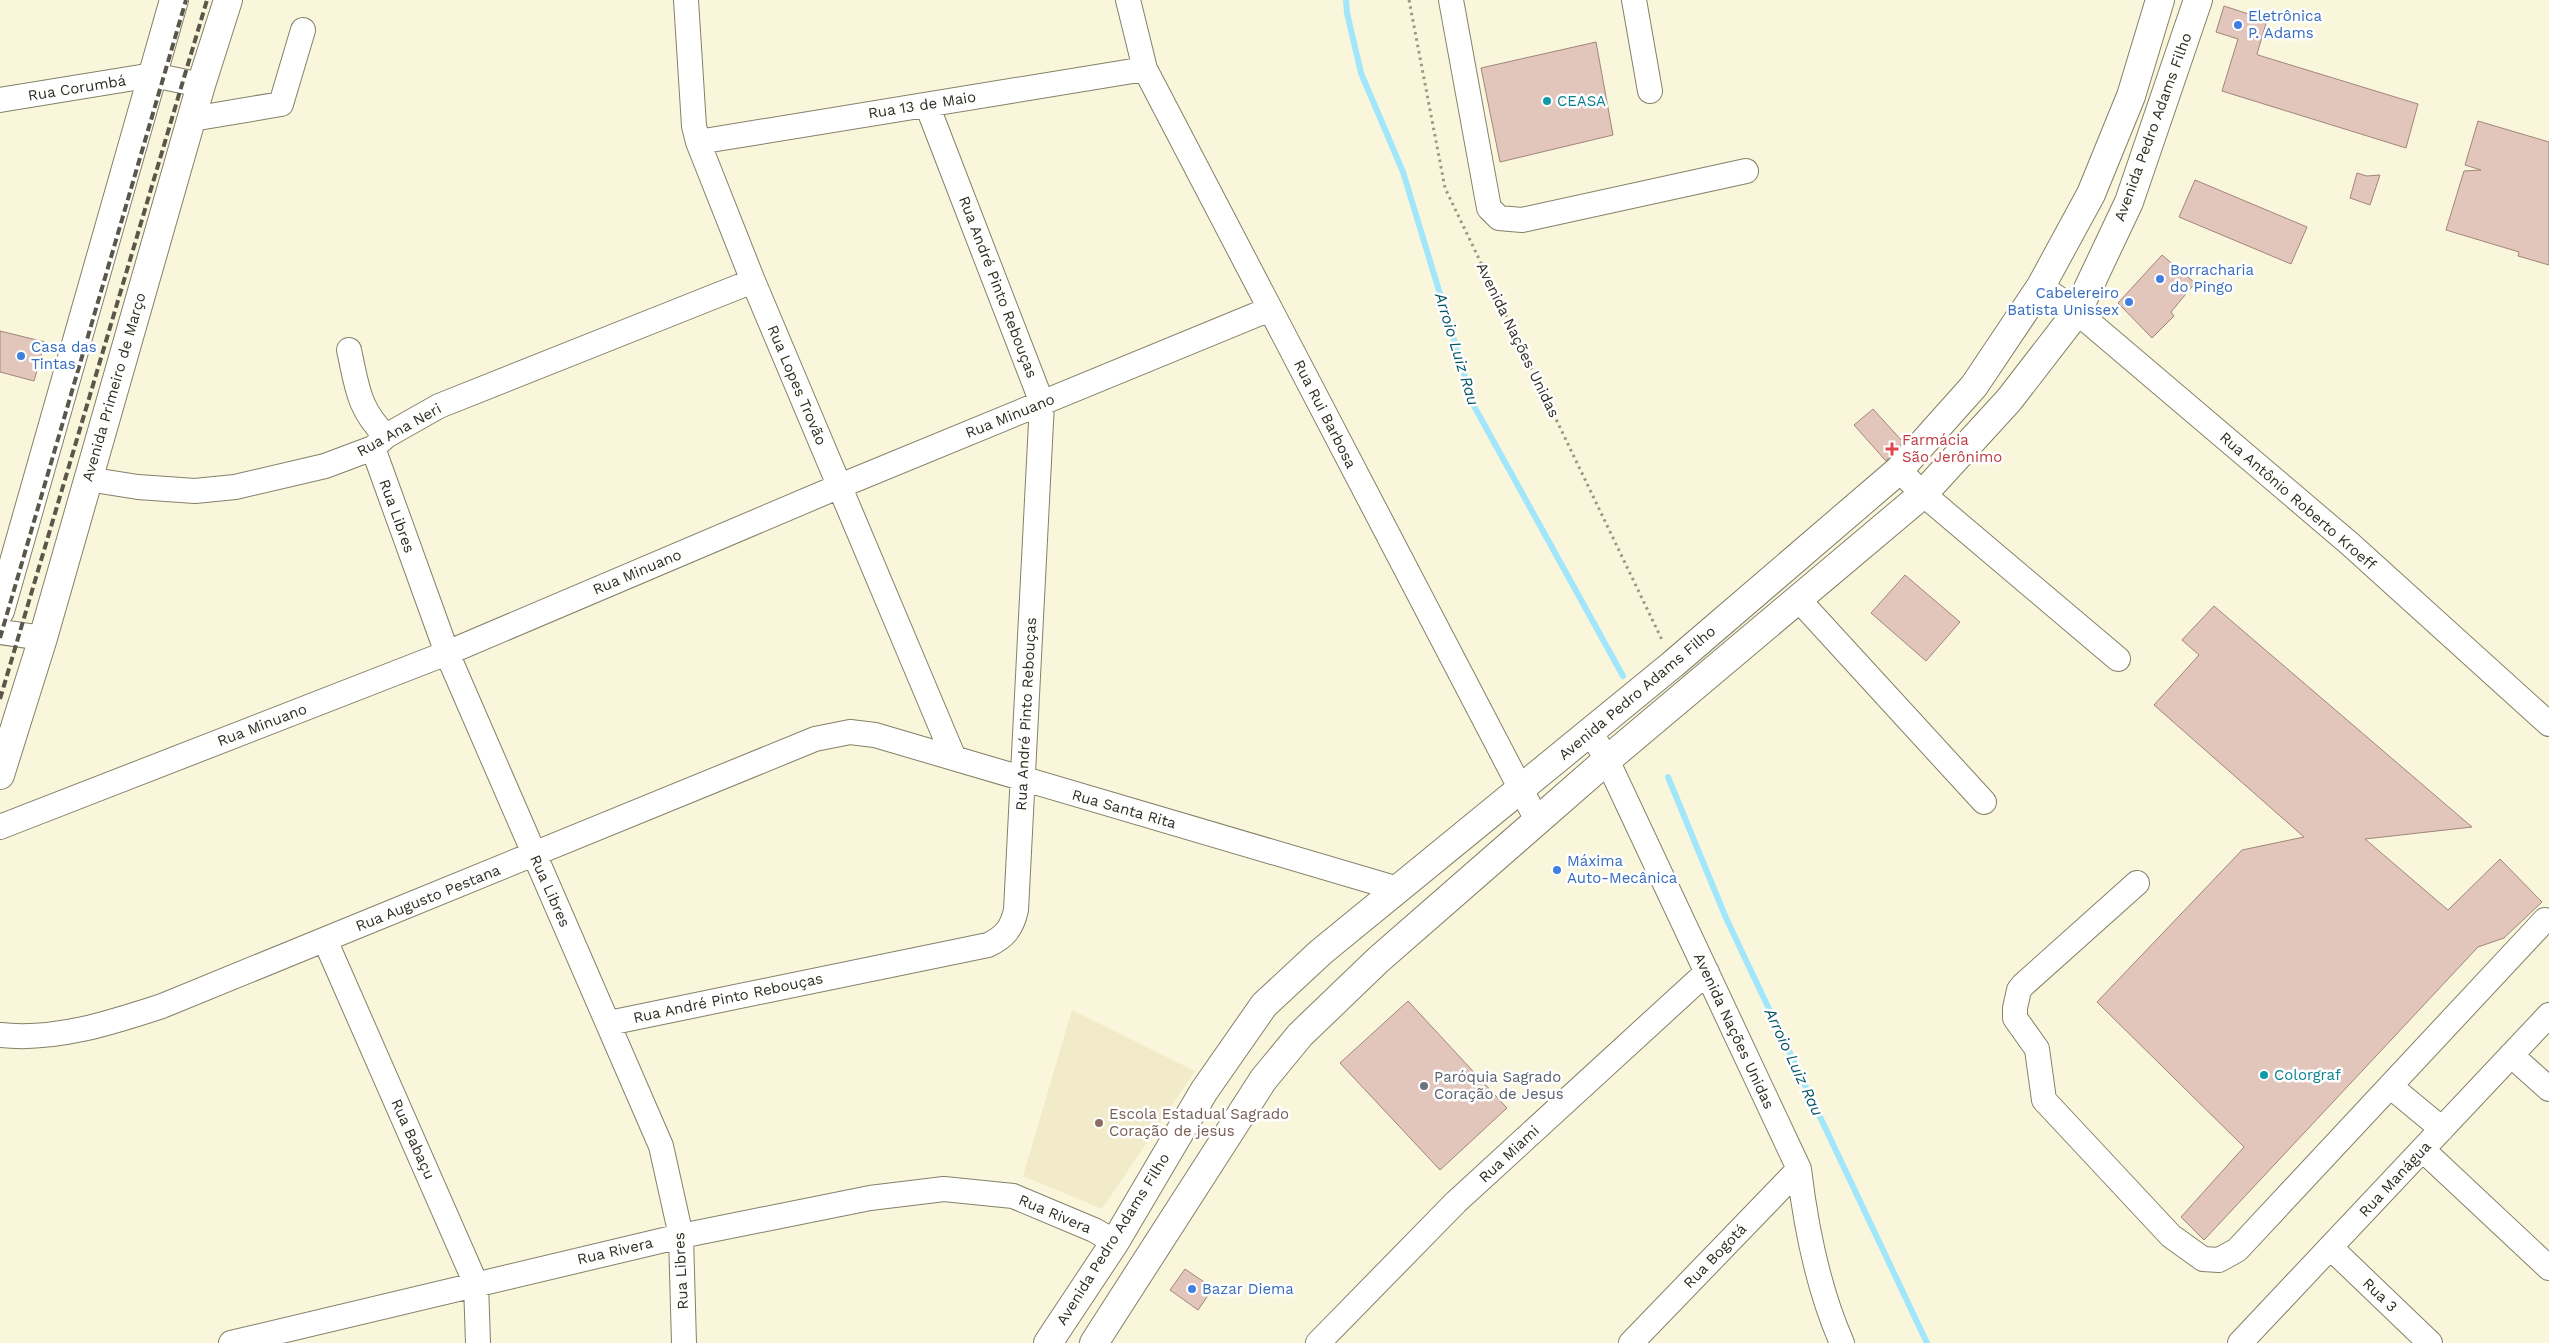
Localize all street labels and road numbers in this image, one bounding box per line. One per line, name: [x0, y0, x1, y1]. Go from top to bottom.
street label: Avenida Pedro Adams Filho: [2110, 30, 2196, 224]
street label: Rua Corumbá: [27, 71, 128, 105]
street label: Rua 13 de Maio: [867, 88, 977, 122]
street label: Rua André Pinto Rebouças: [955, 193, 1041, 381]
street label: Avenida Nações Unidas: [1473, 260, 1563, 420]
street label: Avenida Primeiro de Março: [78, 290, 150, 484]
street label: Rua Lopes Trovão: [764, 322, 830, 448]
street label: Rua Rui Barbosa: [1290, 357, 1360, 472]
street label: Rua Minuano: [963, 390, 1057, 442]
street label: Rua Ana Neri: [354, 399, 444, 461]
street label: Rua Antônio Roberto Kroeff: [2216, 428, 2380, 574]
street label: Rua Libres: [375, 477, 419, 555]
street label: Rua Minuano: [590, 545, 684, 599]
street label: Rua André Pinto Rebouças: [1012, 617, 1040, 811]
street label: Avenida Pedro Adams Filho: [1555, 622, 1719, 764]
street label: Rua Minuano: [215, 700, 309, 750]
street label: Rua Santa Rita: [1070, 786, 1179, 833]
street label: Rua Libres: [526, 852, 574, 930]
street label: Rua Augusto Pestana: [353, 861, 503, 935]
street label: Avenida Nações Unidas: [1690, 950, 1778, 1112]
street label: Rua André Pinto Rebouças: [631, 969, 825, 1027]
street label: Rua Babaçu: [387, 1096, 439, 1182]
street label: Rua Miami: [1475, 1122, 1543, 1186]
street label: Rua Manágua: [2355, 1137, 2435, 1221]
street label: Avenida Pedro Adams Filho: [1053, 1150, 1173, 1328]
street label: Rua Rivera: [1016, 1191, 1094, 1238]
street label: Rua Bogotá: [1680, 1220, 1751, 1292]
street label: Rua Libres: [670, 1232, 692, 1310]
street label: Rua Rivera: [575, 1233, 655, 1268]
street label: Rua 3: [2359, 1274, 2401, 1316]

